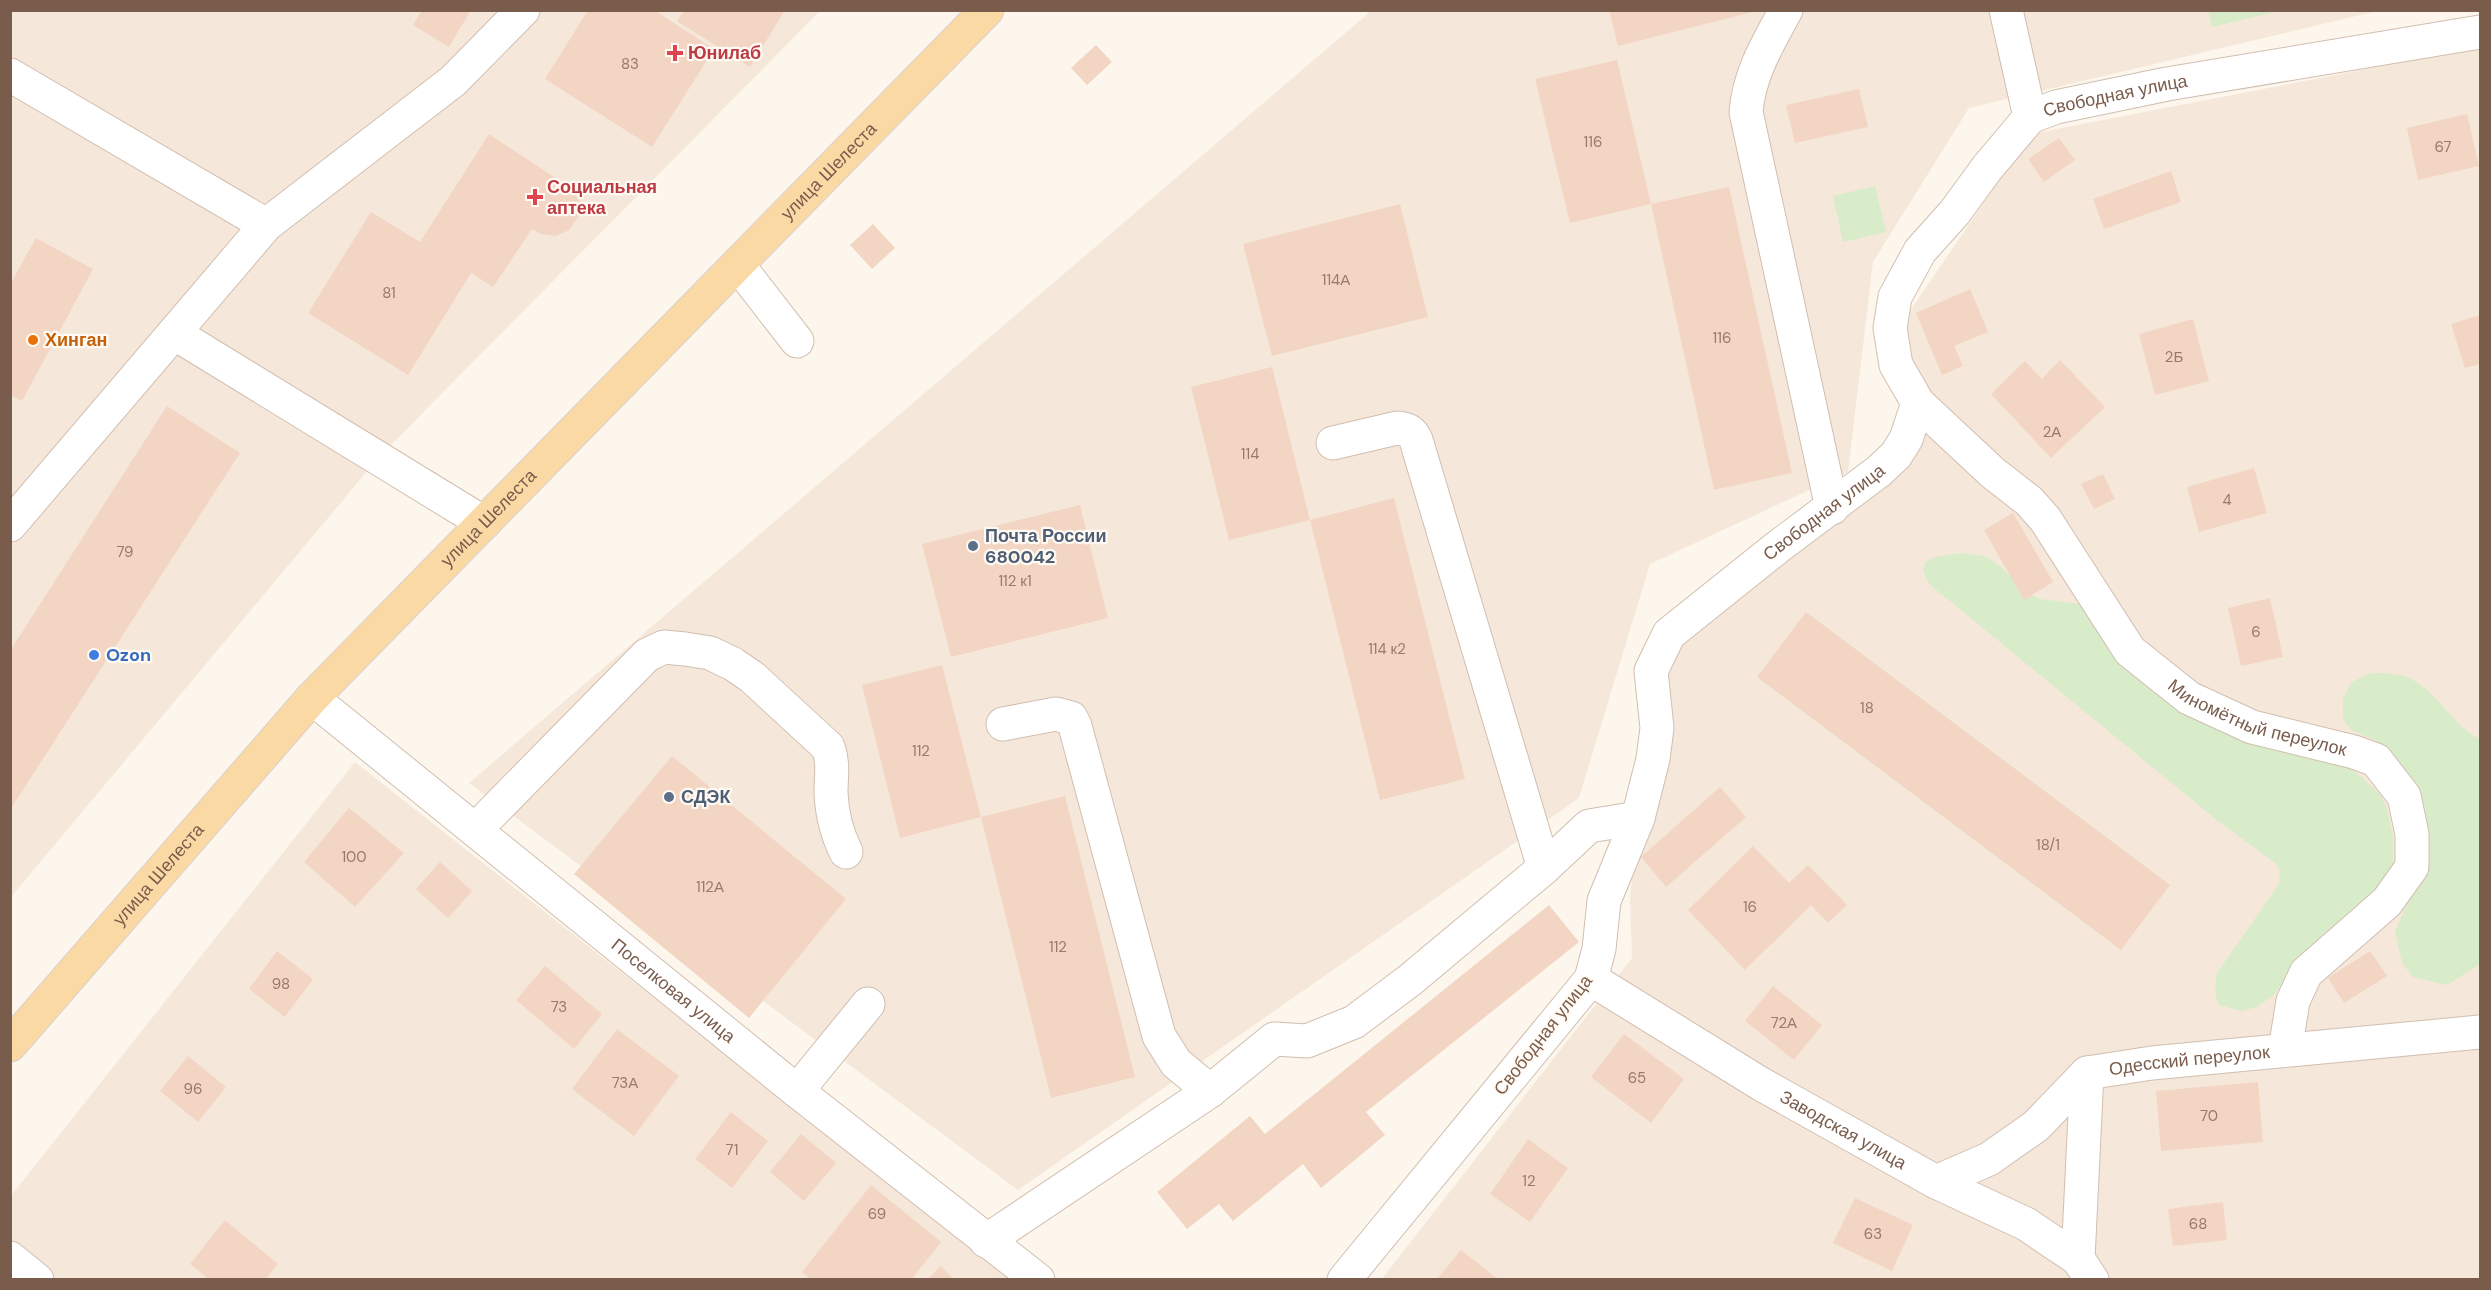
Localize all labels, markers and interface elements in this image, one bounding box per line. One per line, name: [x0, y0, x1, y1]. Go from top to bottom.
place label: Юнилаб: [688, 41, 761, 65]
marker: Юнилаб: [666, 44, 684, 62]
house number: 83: [621, 54, 639, 74]
street label: Свободная улица: [2040, 69, 2190, 123]
street label: улица Шелеста: [776, 116, 883, 225]
house number: 116: [1584, 132, 1602, 152]
house number: 67: [2434, 137, 2452, 157]
place label: Социальная аптека: [547, 175, 657, 220]
marker: Социальная аптека: [528, 190, 542, 204]
house number: 114А: [1322, 270, 1350, 290]
house number: 81: [382, 283, 396, 303]
place label: Хинган: [45, 328, 107, 352]
house number: 116: [1713, 328, 1731, 348]
marker: Хинган: [26, 333, 40, 347]
house number: 2Б: [2165, 347, 2183, 367]
house number: 2А: [2043, 422, 2061, 442]
house number: 114: [1241, 444, 1259, 464]
street label: Свободная улица: [1758, 458, 1891, 566]
street label: улица Шелеста: [435, 463, 542, 572]
house number: 4: [2222, 490, 2232, 510]
place label: Почта России 680042: [985, 524, 1106, 569]
marker: Почта России 680042: [966, 539, 980, 553]
house number: 79: [116, 542, 134, 562]
house number: 112 к1: [998, 571, 1032, 591]
house number: 6: [2251, 622, 2261, 642]
house number: 114 к2: [1368, 639, 1406, 659]
place label: Ozon: [106, 643, 151, 667]
marker: Ozon: [87, 648, 101, 662]
street label: Миномётный переулок: [2163, 674, 2349, 762]
house number: 18: [1860, 698, 1874, 718]
house number: 112: [912, 741, 930, 761]
place label: СДЭК: [681, 785, 731, 809]
marker: СДЭК: [662, 790, 676, 804]
street label: улица Шелеста: [107, 818, 210, 931]
house number: 18/1: [2036, 835, 2060, 855]
house number: 100: [341, 847, 367, 867]
house number: 112А: [696, 877, 724, 897]
house number: 16: [1743, 897, 1757, 917]
street label: Поселковая улица: [606, 933, 741, 1049]
house number: 112: [1049, 937, 1067, 957]
street label: Свободная улица: [1488, 969, 1598, 1100]
house number: 98: [272, 974, 290, 994]
house number: 73: [551, 997, 567, 1017]
house number: 72А: [1771, 1013, 1797, 1033]
street label: Одесский переулок: [2107, 1040, 2271, 1081]
house number: 65: [1628, 1068, 1646, 1088]
house number: 73А: [612, 1073, 638, 1093]
house number: 96: [184, 1079, 202, 1099]
street label: Заводская улица: [1775, 1085, 1912, 1176]
house number: 70: [2200, 1106, 2218, 1126]
house number: 71: [726, 1140, 738, 1160]
house number: 12: [1522, 1171, 1536, 1191]
house number: 69: [868, 1204, 886, 1224]
house number: 68: [2189, 1214, 2207, 1234]
house number: 63: [1864, 1224, 1882, 1244]

